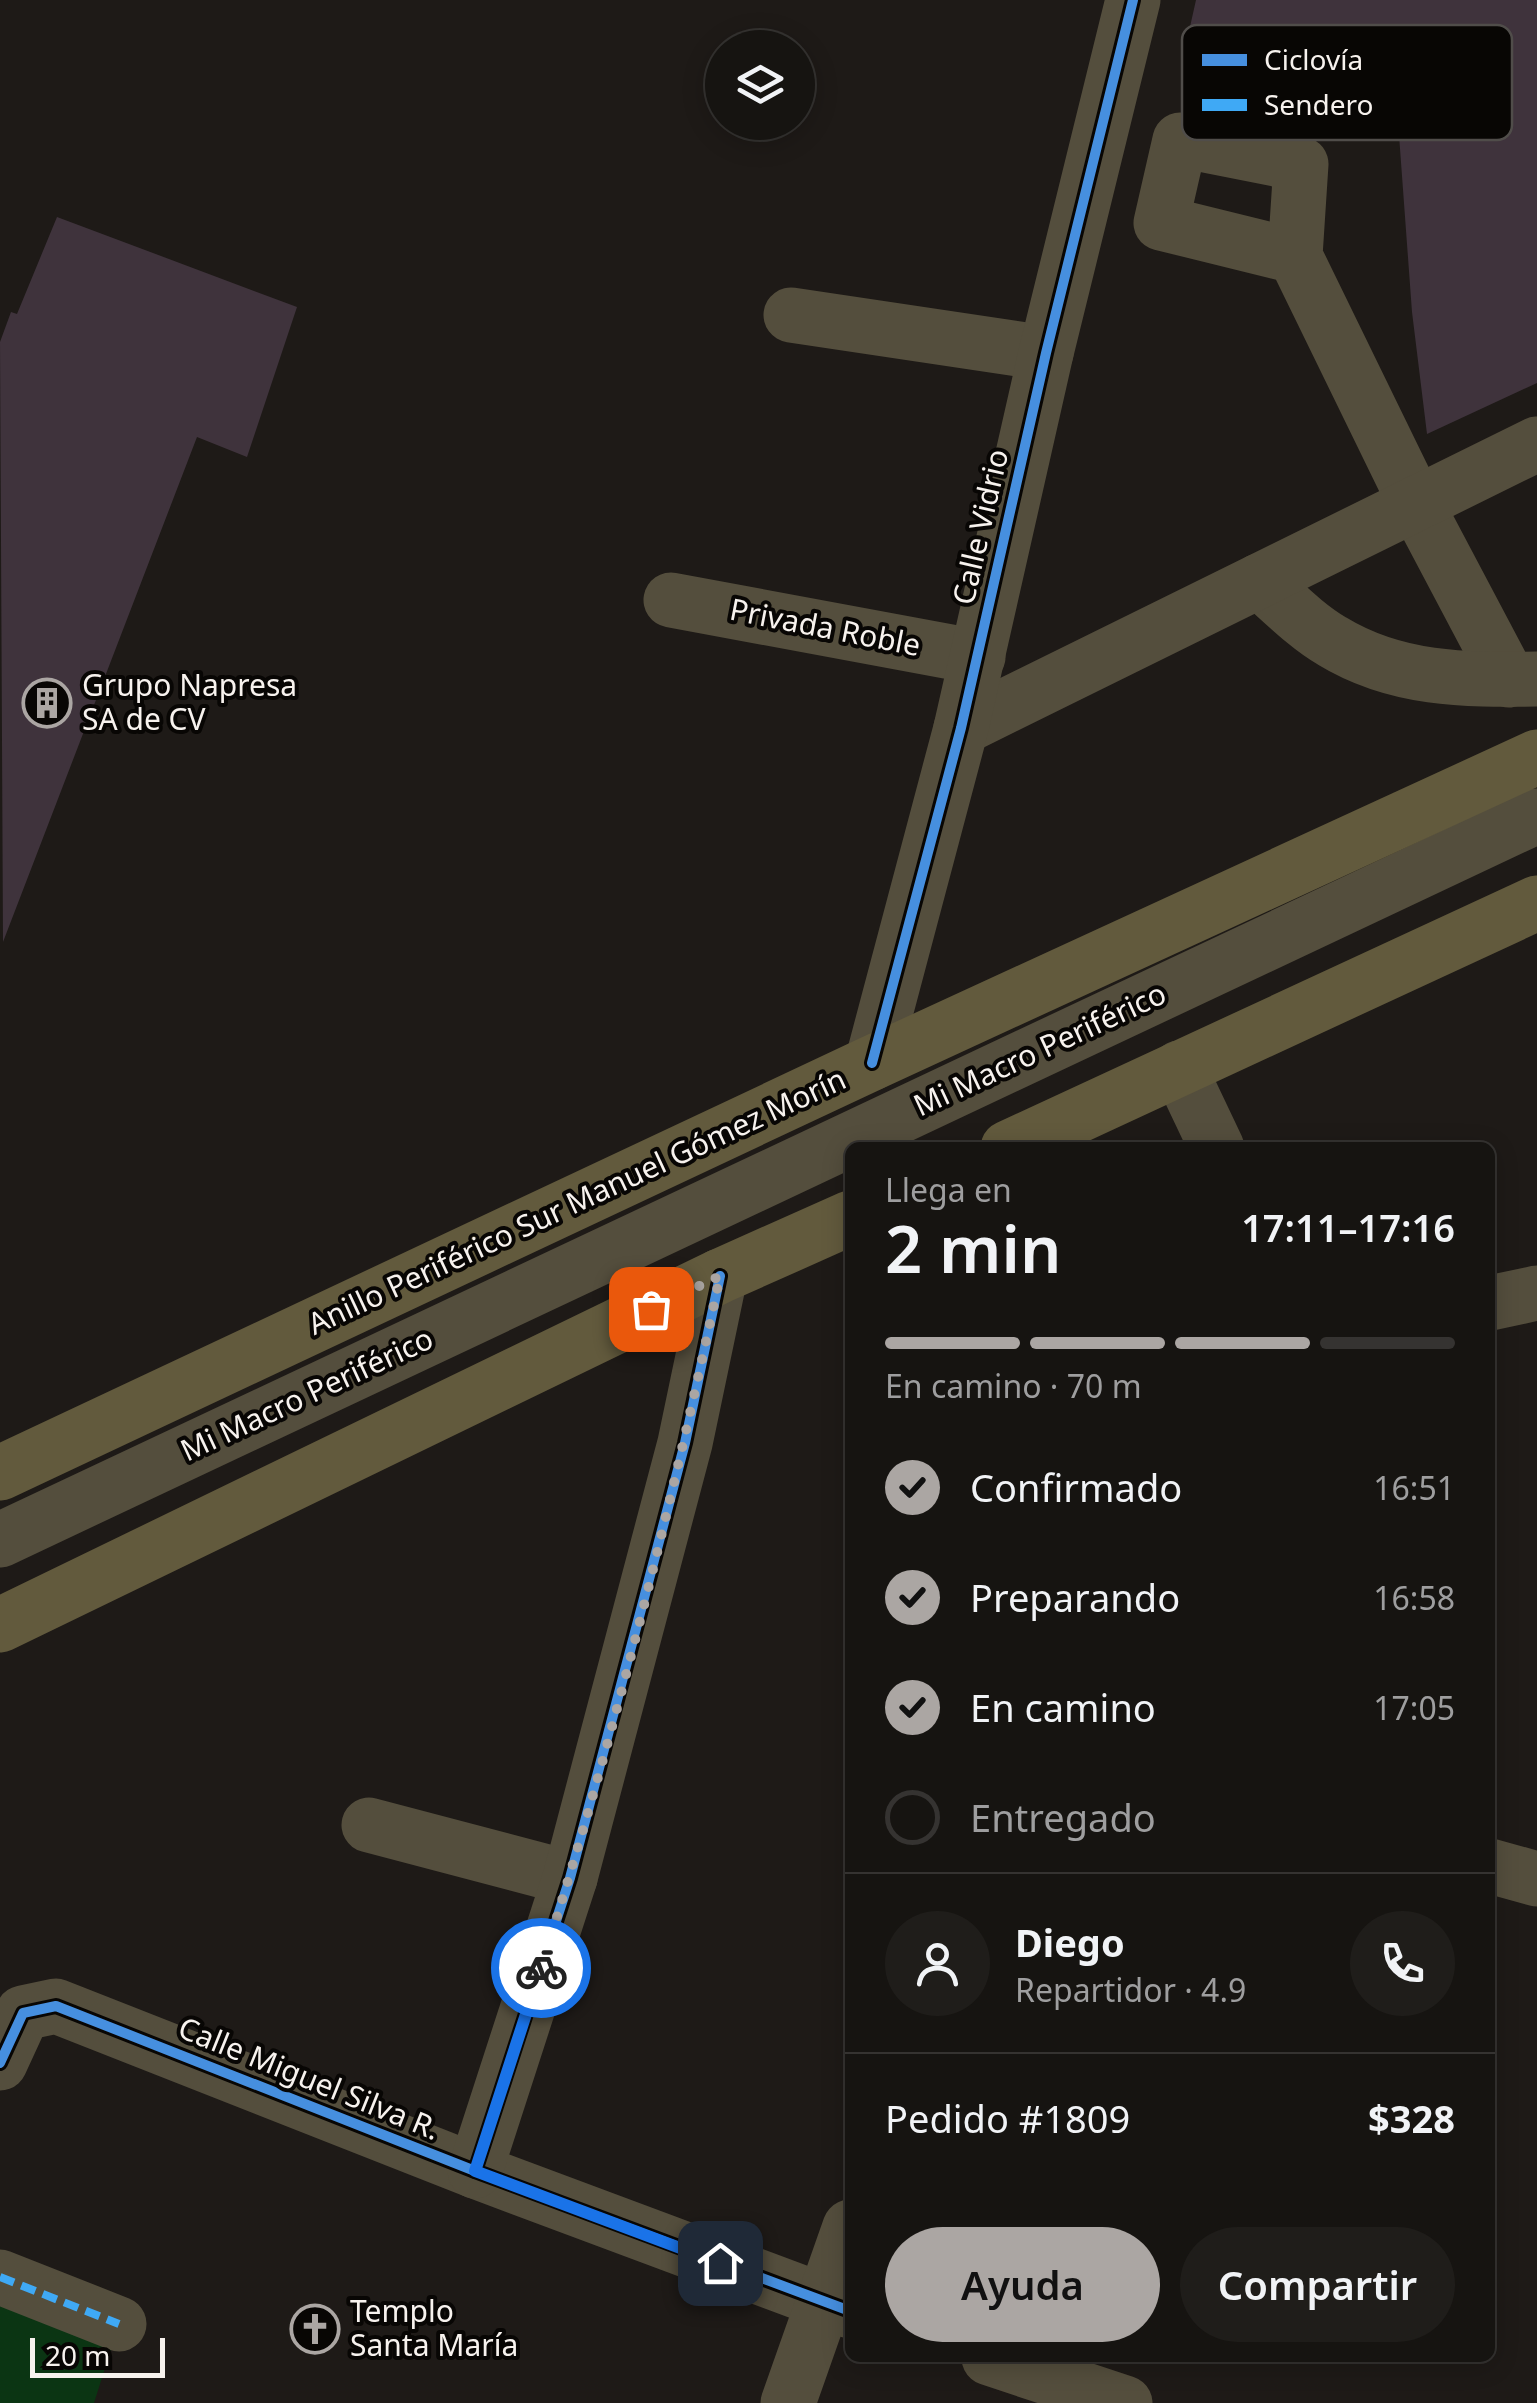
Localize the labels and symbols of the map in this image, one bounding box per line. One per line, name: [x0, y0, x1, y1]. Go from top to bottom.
legend: [1182, 25, 1512, 140]
text: Ciclovía: [1264, 40, 1363, 78]
text: Sendero: [1264, 85, 1373, 123]
street label: Calle Vidrio: [942, 445, 1017, 608]
street label: Privada Roble: [726, 588, 924, 665]
place label: Grupo Napresa SA de CV: [82, 664, 297, 739]
building icon: Grupo Napresa SA de CV: [21, 677, 73, 729]
street label: Mi Macro Periférico: [907, 972, 1172, 1125]
street label: Anillo Periférico Sur Manuel Gómez Morín: [301, 1058, 852, 1344]
pin: [609, 1267, 694, 1352]
street label: Mi Macro Periférico: [174, 1317, 439, 1470]
courier: [491, 1918, 591, 2018]
street label: Calle Miguel Silva R.: [173, 2006, 447, 2149]
pin: [678, 2221, 763, 2306]
place label: Templo Santa María: [350, 2290, 518, 2365]
church icon: Templo Santa María: [289, 2303, 341, 2355]
scale bar: [30, 2333, 165, 2378]

